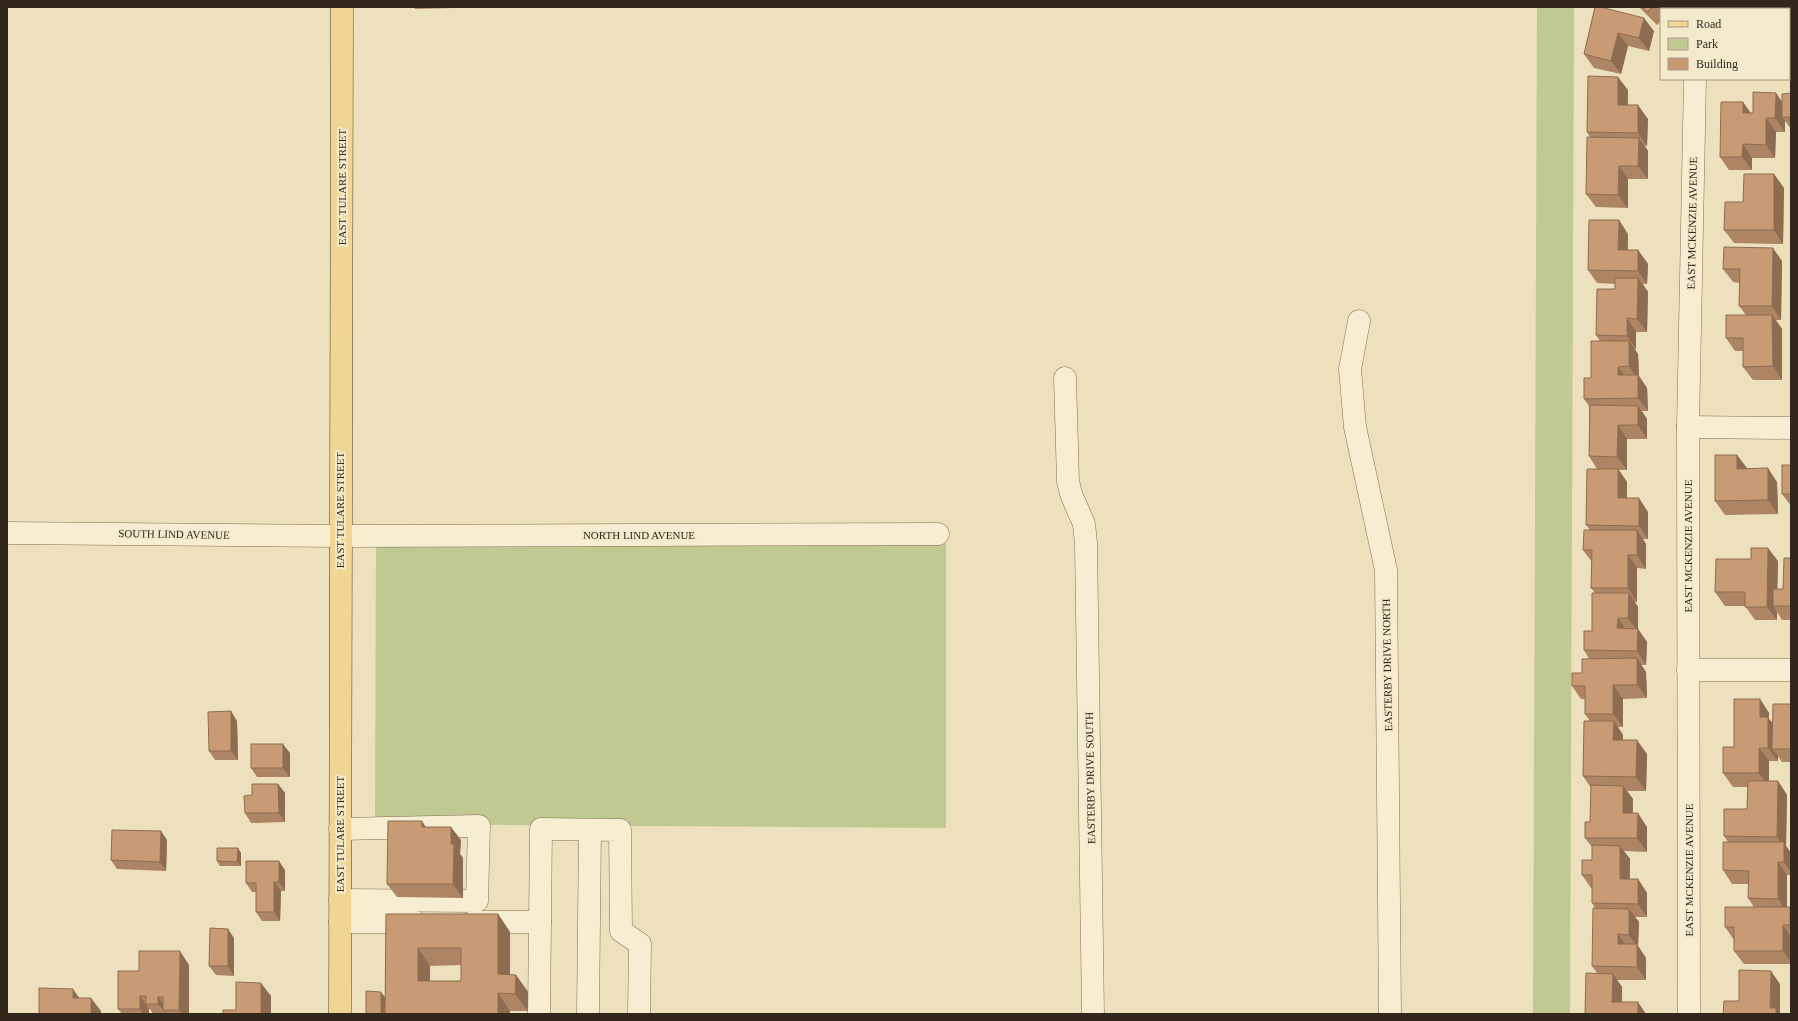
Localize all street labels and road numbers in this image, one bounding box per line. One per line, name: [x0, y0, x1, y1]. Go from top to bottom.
street label: EAST TULARE STREET: [336, 129, 348, 245]
street label: EAST MCKENZIE AVENUE: [1685, 156, 1699, 290]
street label: EAST TULARE STREET: [334, 452, 346, 568]
street label: EAST MCKENZIE AVENUE: [1682, 479, 1694, 612]
street label: SOUTH LIND AVENUE: [118, 527, 230, 541]
street label: NORTH LIND AVENUE: [583, 529, 695, 541]
street label: EASTERBY DRIVE NORTH: [1380, 598, 1394, 731]
street label: EASTERBY DRIVE SOUTH: [1083, 712, 1097, 844]
street label: EAST TULARE STREET: [334, 776, 346, 892]
street label: EAST MCKENZIE AVENUE: [1683, 803, 1695, 936]

